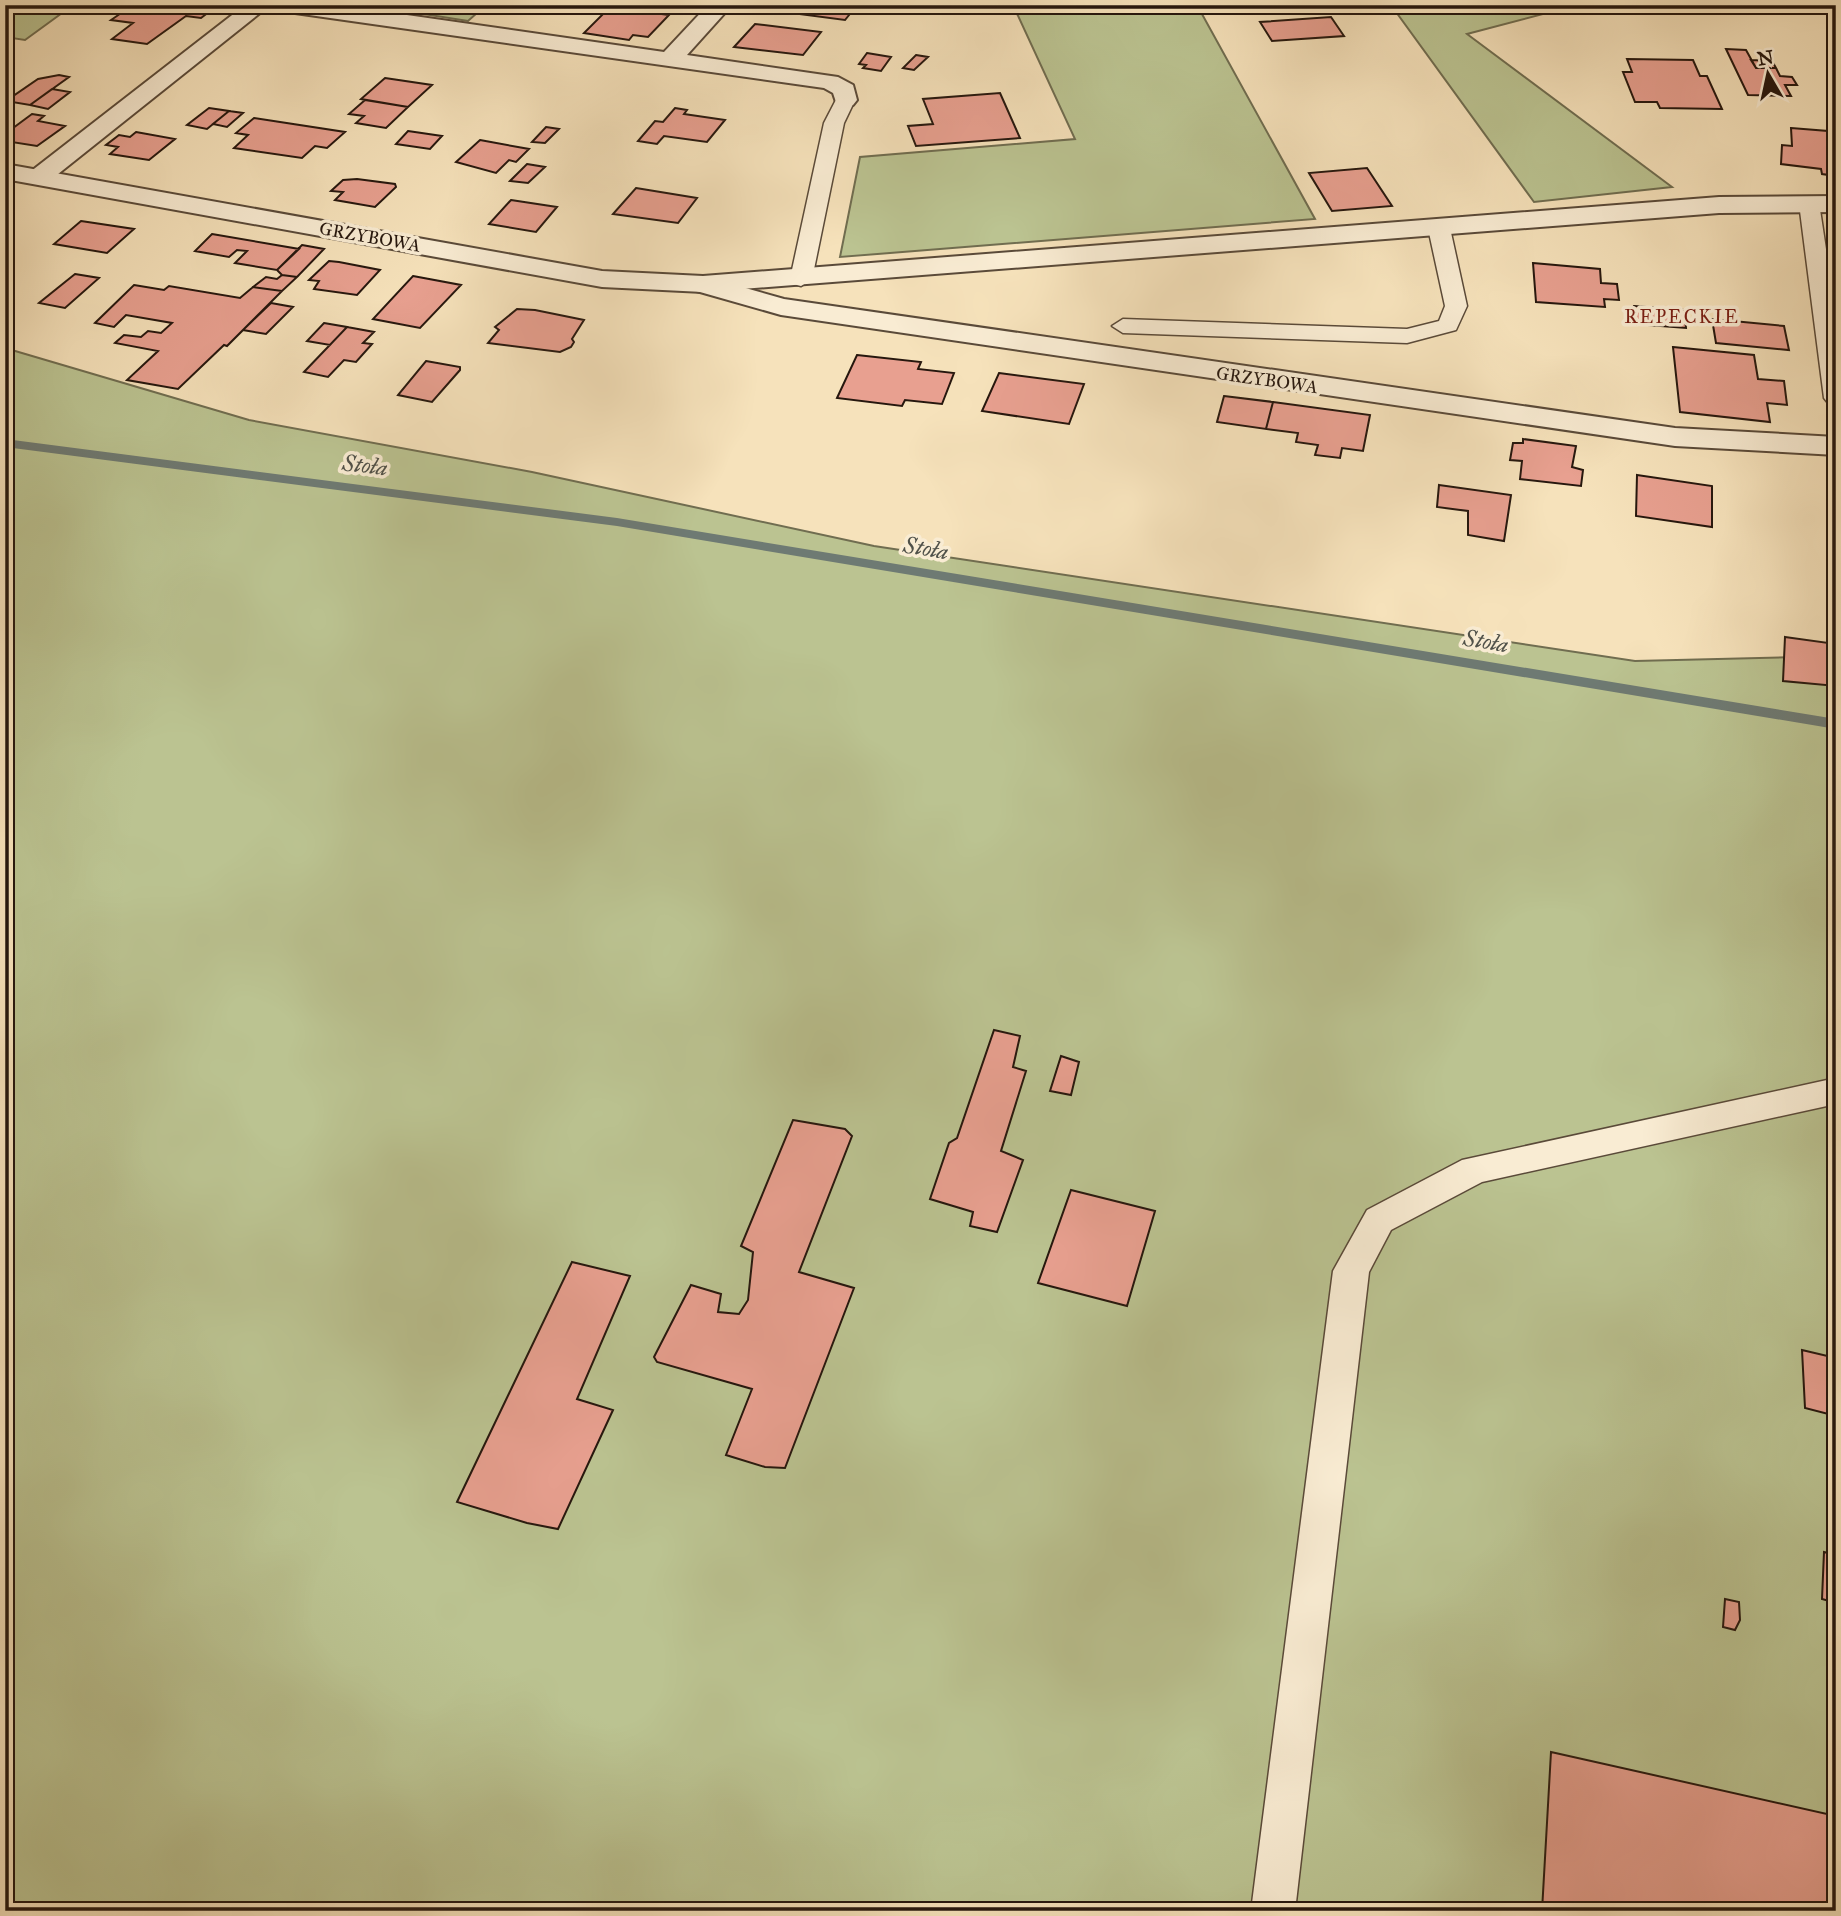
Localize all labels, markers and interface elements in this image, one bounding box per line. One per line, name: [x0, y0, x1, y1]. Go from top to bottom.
north arrow: [1732, 38, 1802, 108]
text: N: [1756, 45, 1775, 70]
street label: GRZYBOWA: [318, 217, 422, 257]
district label: REPECKIE: [1624, 305, 1740, 328]
street label: GRZYBOWA: [1215, 362, 1319, 398]
water label: Stoła: [340, 448, 389, 482]
water label: Stoła: [900, 530, 951, 565]
water label: Stoła: [1460, 623, 1511, 658]

